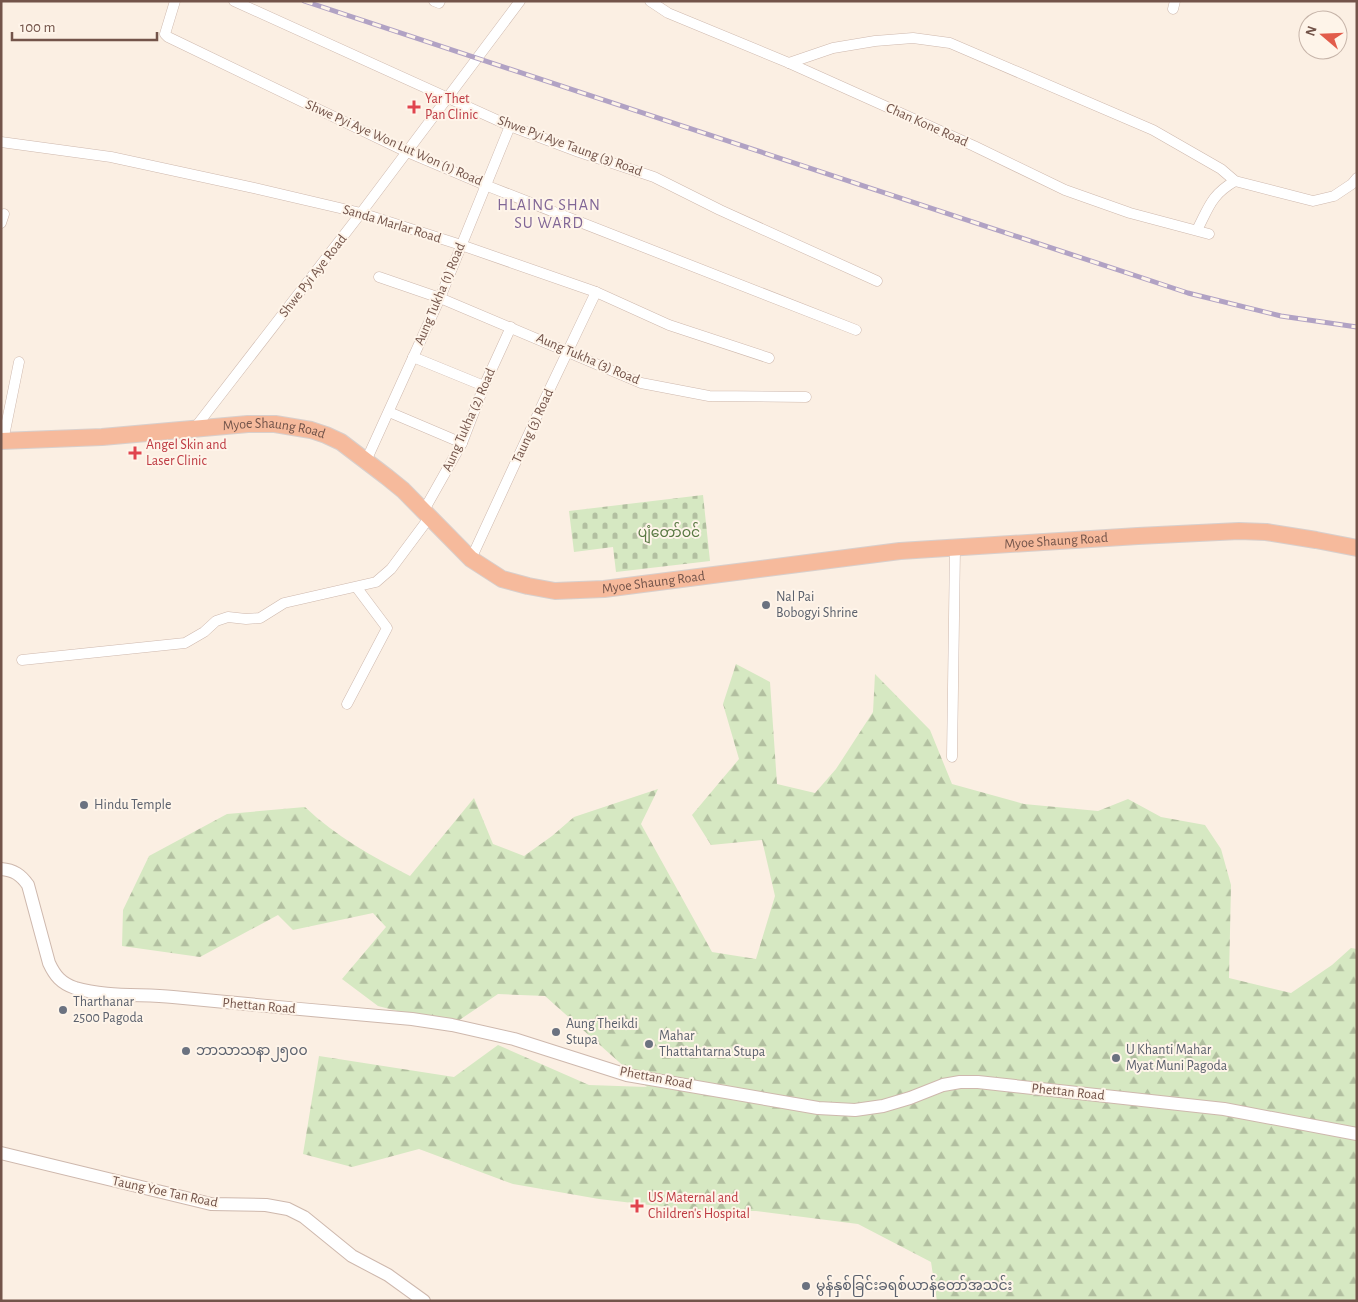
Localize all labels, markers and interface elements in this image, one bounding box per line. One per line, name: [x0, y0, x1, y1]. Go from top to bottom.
scale bar: [12, 10, 158, 42]
north arrow: [1298, 10, 1348, 60]
text: 100 m: [20, 20, 55, 35]
text: N: [1303, 24, 1320, 38]
place label: Yar Thet Pan Clinic: [425, 92, 479, 122]
street label: Shwe Pyi Aye Won Lut Won (1) Road: [303, 98, 485, 188]
marker: Yar Thet Pan Clinic: [407, 100, 421, 114]
street label: Chan Kone Road: [884, 101, 970, 149]
street label: Shwe Pyi Aye Taung (3) Road: [496, 113, 644, 179]
district label: HLAING SHAN SU WARD: [497, 197, 601, 231]
street label: Sanda Marlar Road: [341, 202, 443, 246]
street label: Shwe Pyi Aye Road: [276, 232, 350, 320]
street label: Aung Tukha (1) Road: [412, 241, 468, 347]
street label: Aung Tukha (3) Road: [534, 331, 642, 387]
street label: Aung Tukha (2) Road: [440, 366, 498, 474]
street label: Taung (3) Road: [510, 387, 556, 465]
street label: Myoe Shaung Road: [222, 417, 327, 441]
place label: Angel Skin and Laser Clinic: [146, 438, 227, 468]
marker: Angel Skin and Laser Clinic: [128, 446, 142, 460]
park label: ပျံတော်ဝင်: [638, 522, 700, 544]
street label: Myoe Shaung Road: [1004, 531, 1108, 551]
street label: Myoe Shaung Road: [601, 569, 706, 596]
place label: Nal Pai Bobogyi Shrine: [776, 590, 858, 620]
marker: Nal Pai Bobogyi Shrine: [760, 599, 772, 611]
place label: Hindu Temple: [94, 798, 172, 812]
marker: Hindu Temple: [78, 799, 90, 811]
place label: Tharthanar 2500 Pagoda: [73, 995, 144, 1025]
street label: Phettan Road: [222, 996, 296, 1016]
marker: Tharthanar 2500 Pagoda: [57, 1004, 69, 1016]
place label: Aung Theikdi Stupa: [566, 1017, 638, 1047]
marker: Aung Theikdi Stupa: [550, 1026, 562, 1038]
place label: Mahar Thattahtarna Stupa: [659, 1029, 766, 1059]
marker: Mahar Thattahtarna Stupa: [643, 1038, 655, 1050]
place label: U Khanti Mahar Myat Muni Pagoda: [1126, 1043, 1228, 1073]
place label: ဘာသာသနာ၂၅၀၀: [196, 1044, 308, 1062]
marker: ဘာသာသနာ၂၅၀၀: [180, 1045, 192, 1057]
marker: U Khanti Mahar Myat Muni Pagoda: [1110, 1052, 1122, 1064]
street label: Phettan Road: [619, 1064, 693, 1092]
street label: Phettan Road: [1031, 1081, 1105, 1103]
street label: Taung Yoe Tan Road: [111, 1174, 219, 1210]
place label: US Maternal and Children's Hospital: [648, 1191, 750, 1221]
marker: US Maternal and Children's Hospital: [630, 1199, 644, 1213]
place label: မွန်နှစ်ခြင်းခရစ်ယာန်တော်အသင်း: [816, 1275, 1012, 1297]
marker: မွန်နှစ်ခြင်းခရစ်ယာန်တော်အသင်း: [800, 1280, 812, 1292]

